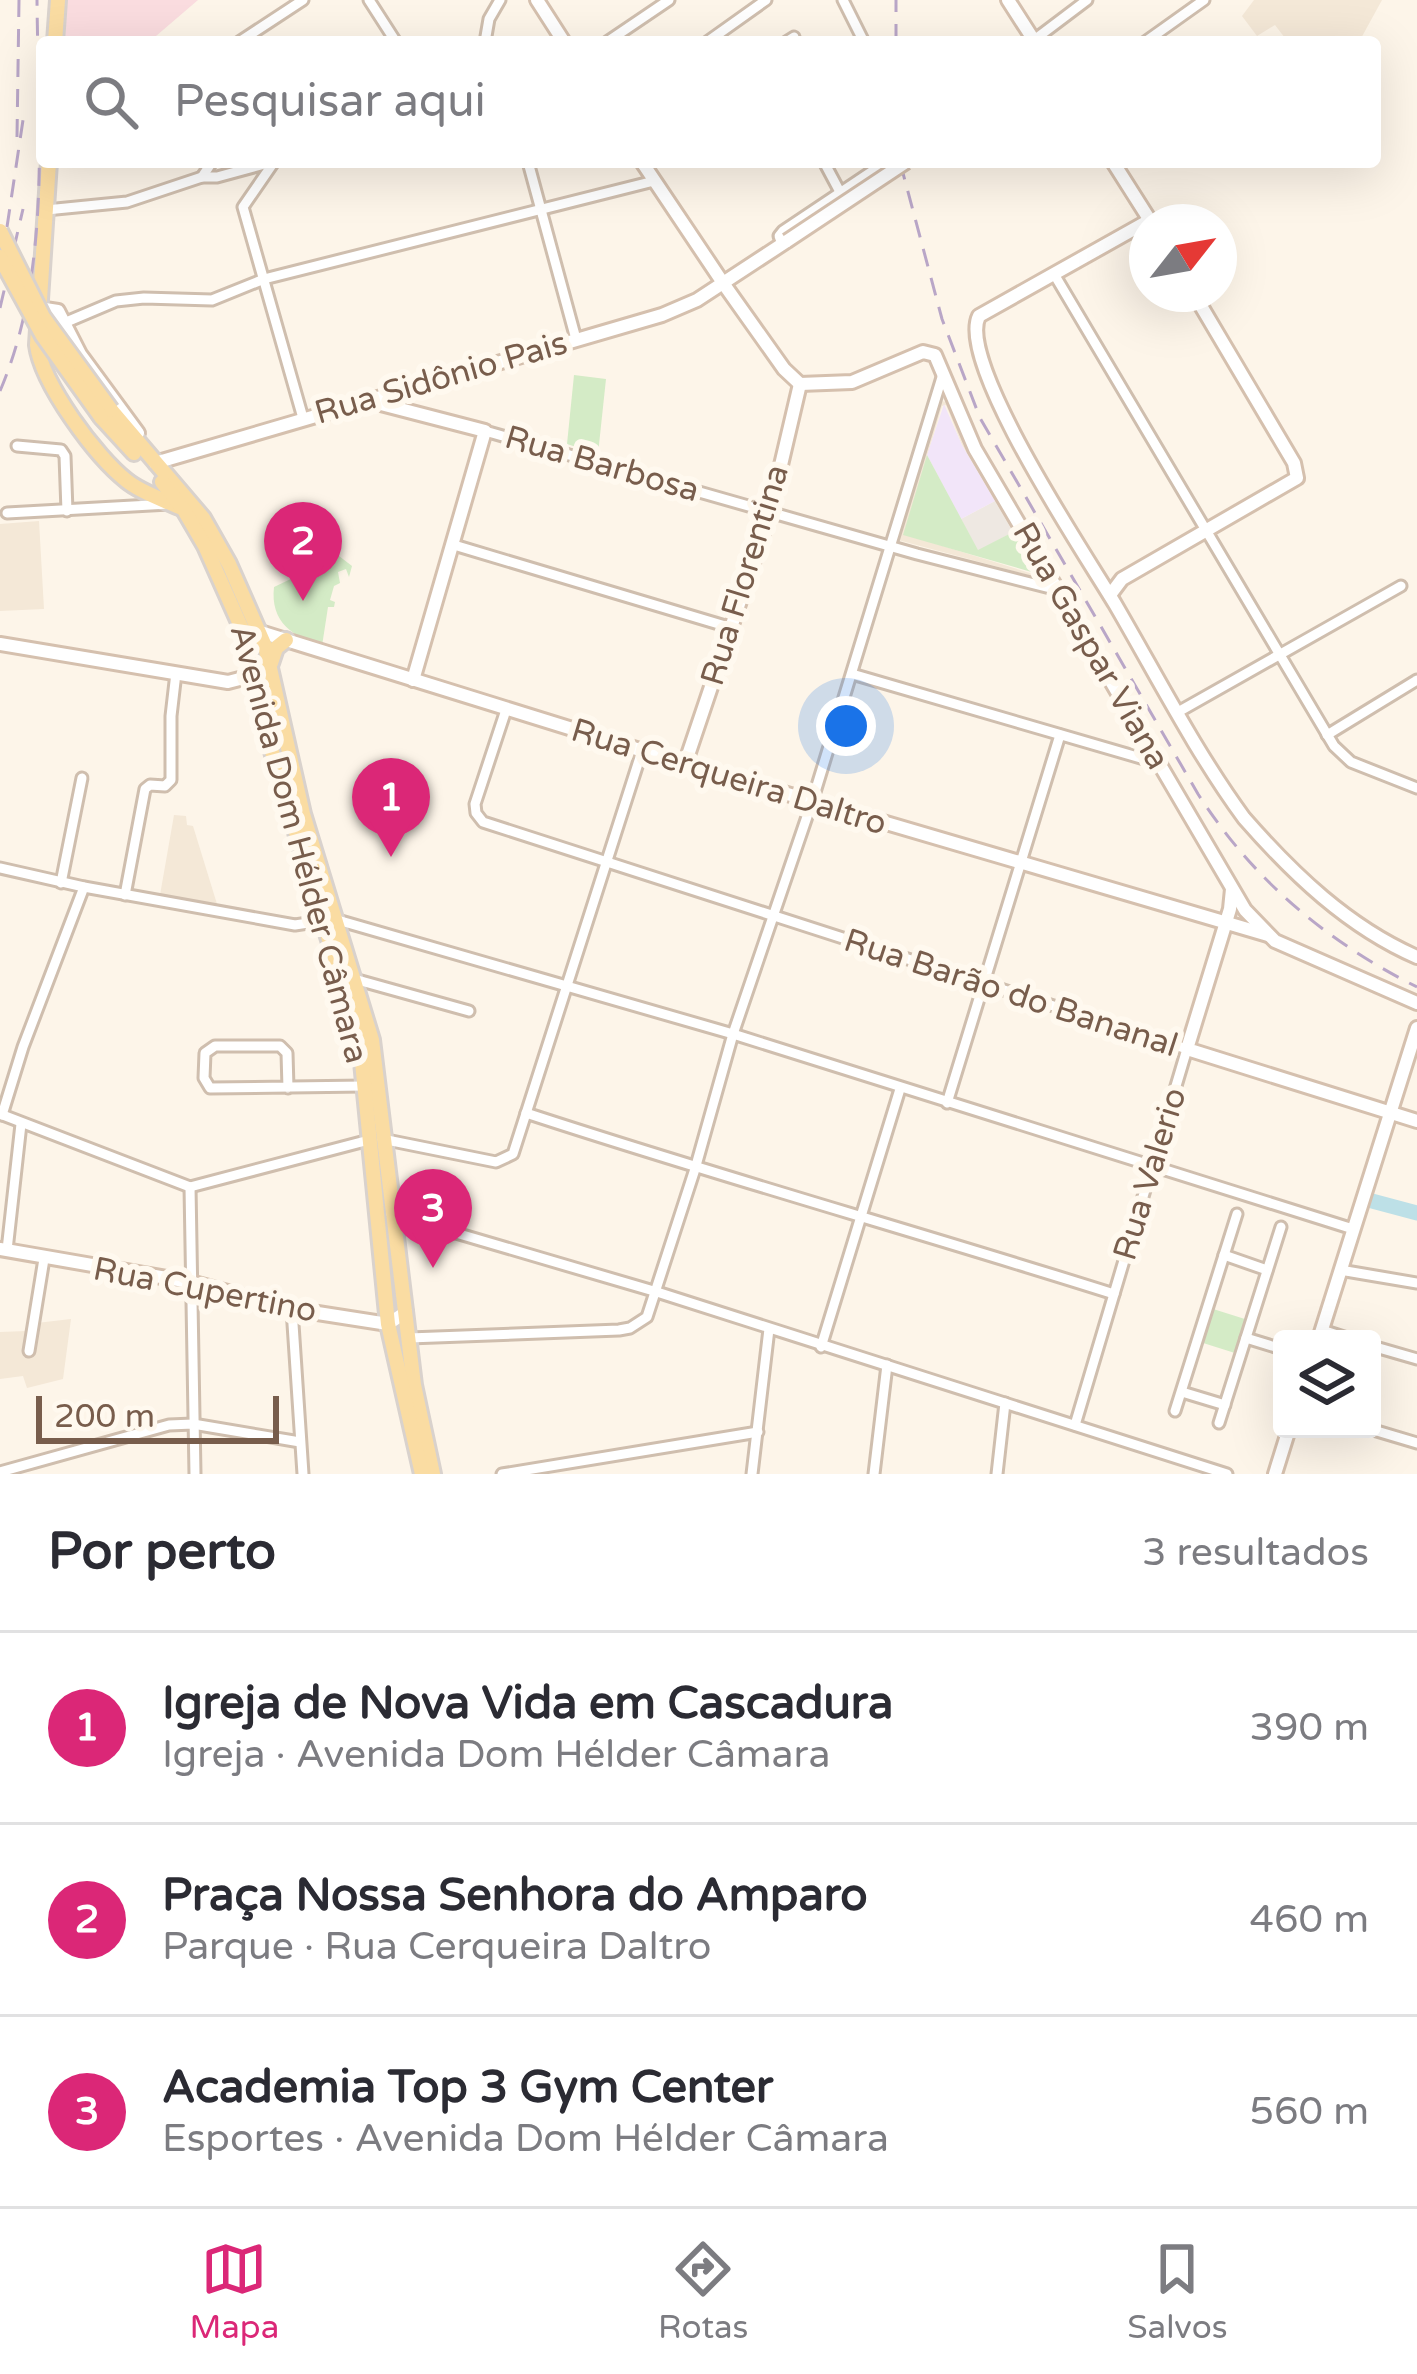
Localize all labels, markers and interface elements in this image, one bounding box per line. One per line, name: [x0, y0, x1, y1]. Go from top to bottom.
search box: [36, 36, 1381, 168]
icon: search: [78, 69, 144, 135]
text: Pesquisar aqui: [174, 75, 486, 129]
north arrow: [1129, 204, 1237, 312]
street label: Rua Sidônio Pais: [310, 323, 572, 433]
street label: Rua Barbosa: [500, 418, 704, 510]
street label: Rua Florentina: [693, 460, 797, 690]
pin: 2: [264, 502, 342, 601]
street label: Rua Gaspar Viana: [1004, 516, 1178, 776]
street label: Avenida Dom Hélder Câmara: [222, 621, 376, 1067]
your location: [816, 696, 876, 756]
street label: Rua Cerqueira Daltro: [567, 710, 891, 844]
pin: 1: [352, 758, 430, 857]
street label: Rua Barão do Bananal: [839, 921, 1183, 1065]
street label: Rua Valerio: [1105, 1083, 1195, 1265]
pin: 3: [394, 1169, 472, 1268]
street label: Rua Cupertino: [90, 1249, 320, 1331]
map controls: [1273, 1330, 1381, 1438]
button: layers: [1273, 1330, 1381, 1438]
scale bar: [36, 1390, 279, 1443]
text: 200 m: [54, 1397, 155, 1436]
text: Por perto: [48, 1521, 276, 1583]
text: 3 resultados: [1142, 1529, 1369, 1576]
text: Igreja de Nova Vida em Cascadura: [162, 1677, 893, 1731]
text: 1: [75, 1704, 99, 1751]
text: 390 m: [1250, 1704, 1369, 1751]
text: Igreja · Avenida Dom Hélder Câmara: [162, 1731, 830, 1778]
text: Praça Nossa Senhora do Amparo: [162, 1869, 868, 1923]
text: 2: [75, 1896, 99, 1943]
text: 460 m: [1250, 1896, 1369, 1943]
text: Parque · Rua Cerqueira Daltro: [162, 1923, 711, 1970]
text: Academia Top 3 Gym Center: [162, 2061, 773, 2115]
text: 3: [75, 2088, 99, 2135]
text: 560 m: [1250, 2088, 1369, 2135]
text: Esportes · Avenida Dom Hélder Câmara: [162, 2115, 889, 2162]
tab: Mapa: [189, 2236, 279, 2347]
tab: Rotas: [658, 2236, 748, 2347]
tab: Salvos: [1127, 2236, 1228, 2347]

